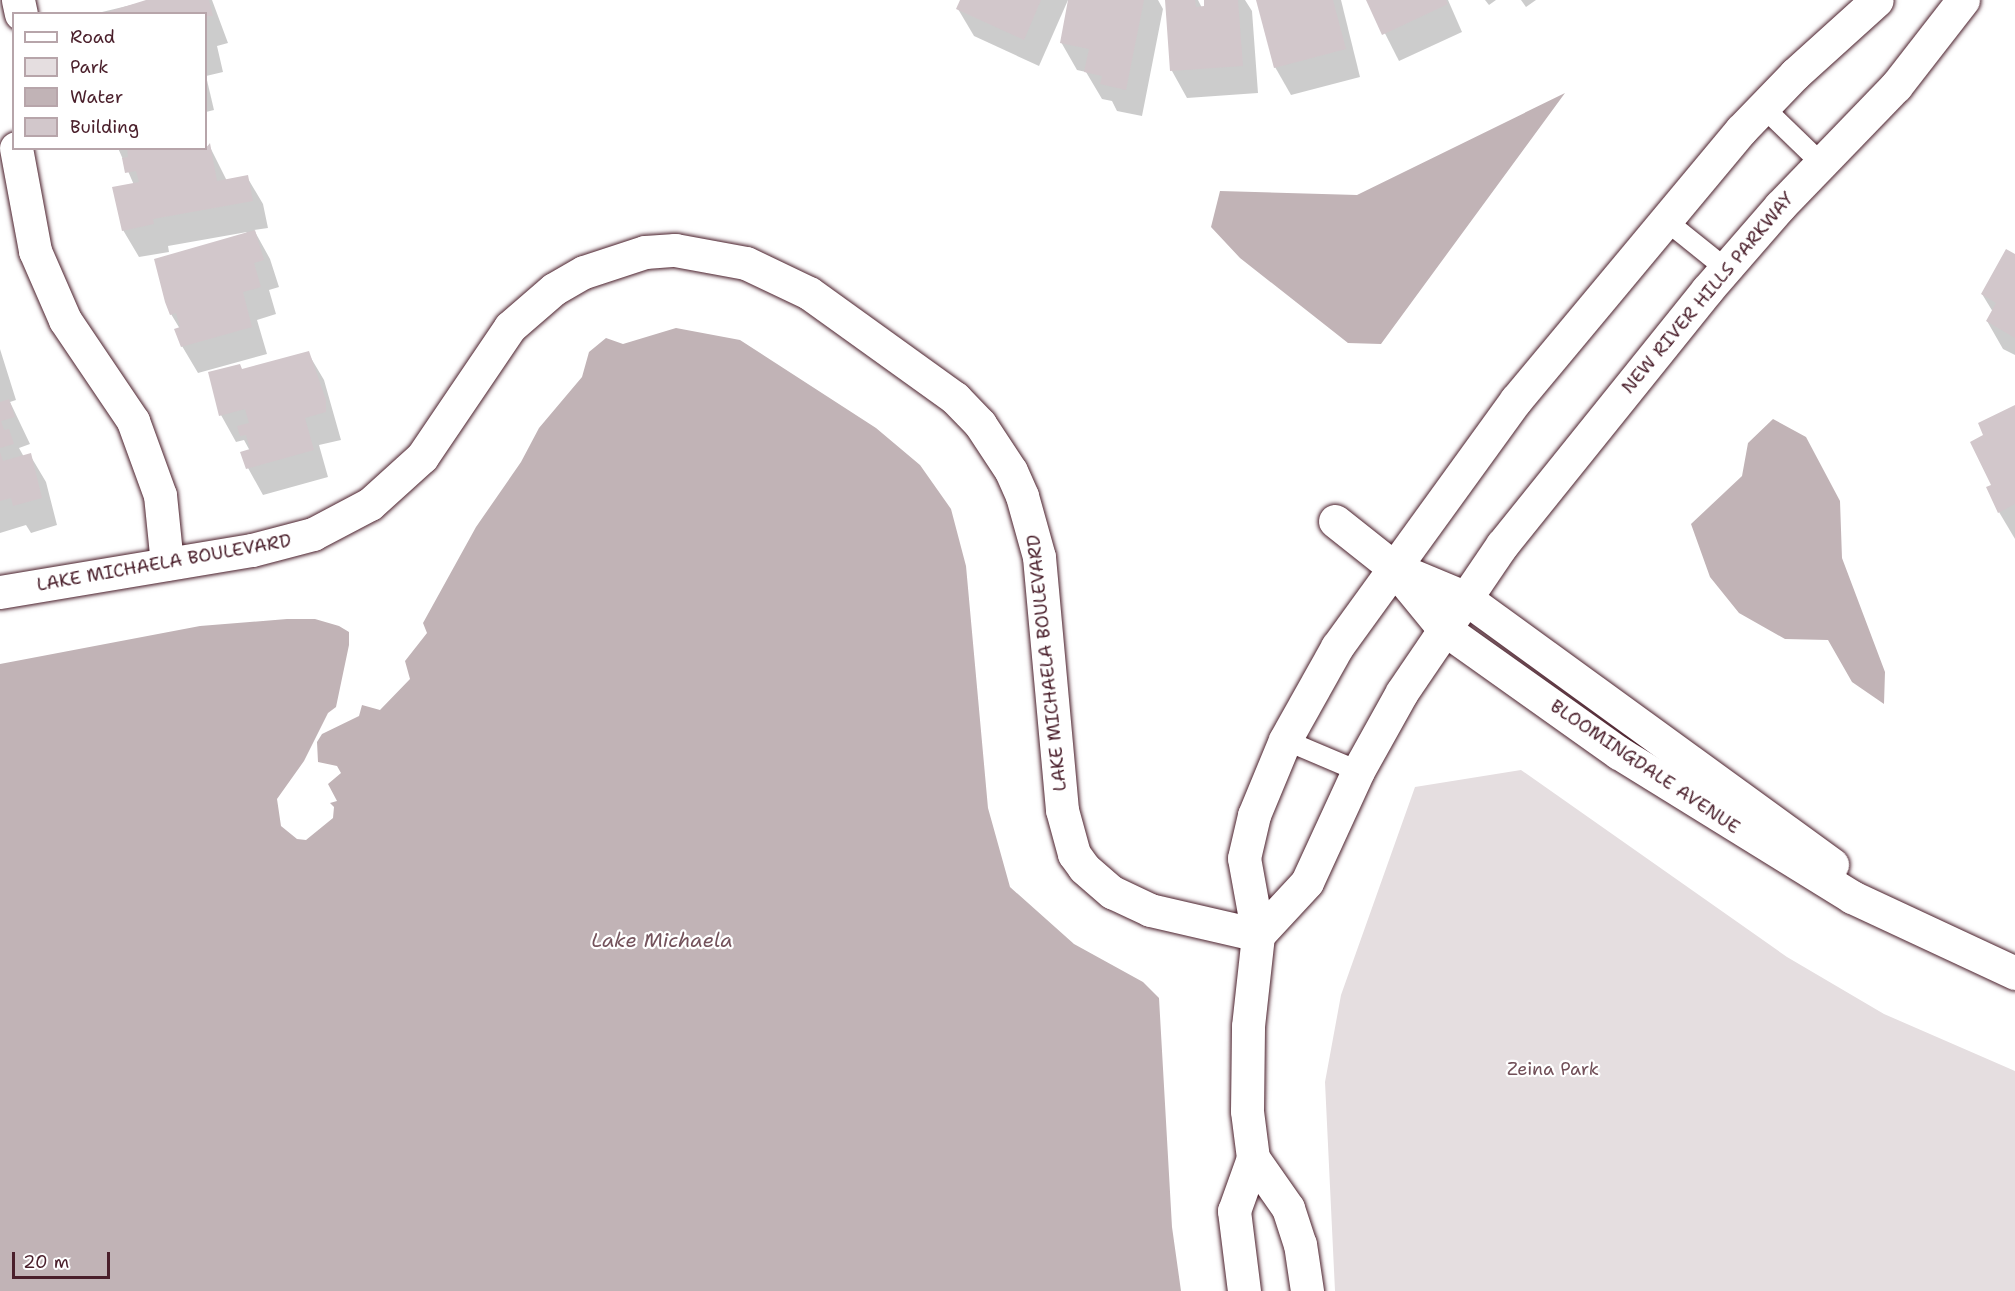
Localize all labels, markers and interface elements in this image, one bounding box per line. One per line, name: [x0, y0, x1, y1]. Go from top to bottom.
legend: [12, 12, 207, 150]
text: Road: [70, 25, 115, 49]
text: Park: [70, 55, 109, 79]
text: Water: [70, 85, 123, 109]
text: Building: [70, 115, 139, 139]
street label: NEW RIVER HILLS PARKWAY: [1617, 188, 1799, 398]
street label: LAKE MICHAELA BOULEVARD: [35, 530, 293, 596]
street label: LAKE MICHAELA BOULEVARD: [1023, 534, 1071, 792]
street label: BLOOMINGDALE AVENUE: [1546, 695, 1744, 839]
water label: Lake Michaela: [591, 928, 733, 952]
park label: Zeina Park: [1507, 1058, 1599, 1080]
scale bar: [15, 1240, 112, 1278]
text: 20 m: [23, 1250, 69, 1274]

